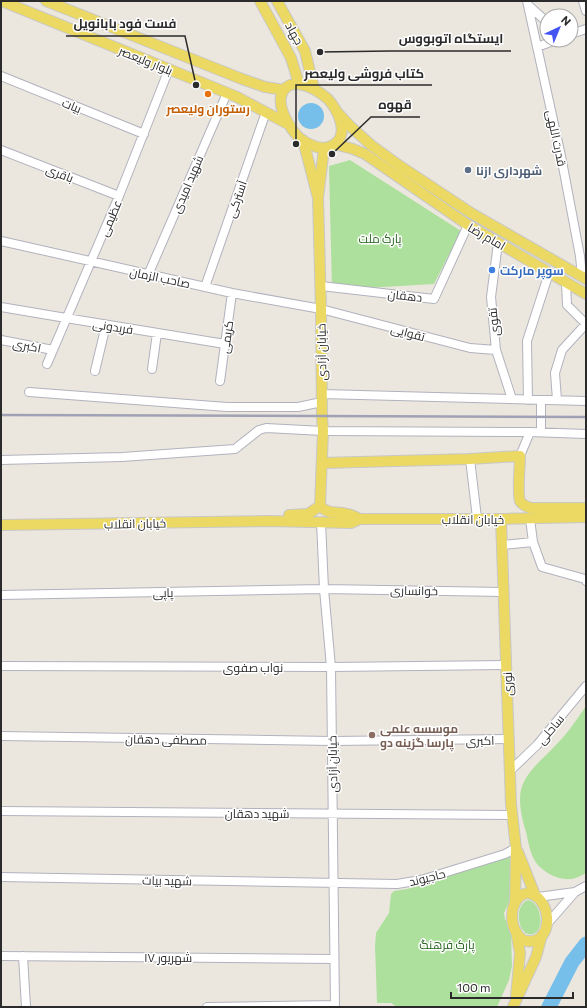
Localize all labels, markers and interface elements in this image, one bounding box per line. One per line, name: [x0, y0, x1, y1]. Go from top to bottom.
north arrow: [539, 8, 579, 48]
callout: فست فود بابانویل: [66, 11, 185, 36]
text: N: [559, 13, 574, 28]
text: فست فود بابانویل: [74, 15, 176, 32]
street label: جهاد: [282, 19, 307, 47]
callout: ایستگاه اتوبووس: [390, 26, 511, 51]
text: ایستگاه اتوبووس: [399, 30, 503, 47]
street label: بلوار ولیعصر: [116, 42, 175, 78]
callout: کتاب فروشی ولیعصر: [296, 60, 432, 85]
text: کتاب فروشی ولیعصر: [303, 65, 424, 82]
marker: رستوران ولیعصر: [203, 89, 213, 99]
callout: قهوه: [371, 92, 420, 117]
street label: بیات: [60, 95, 84, 116]
text: قهوه: [378, 96, 412, 113]
place label: رستوران ولیعصر: [165, 101, 250, 117]
street label: قدرت اللهی: [543, 108, 570, 168]
street label: شهید امیدی: [168, 153, 206, 216]
street label: باقری: [44, 161, 76, 186]
place label: شهرداری ازنا: [476, 163, 542, 179]
marker: شهرداری ازنا: [463, 165, 473, 175]
street label: آسترکی: [223, 178, 250, 220]
street label: عظیمی: [96, 198, 125, 239]
street label: امام رضا: [465, 220, 508, 254]
park label: پارک ملت: [359, 231, 402, 248]
place label: سوپر مارکت: [500, 263, 564, 280]
street label: صاحب الزمان: [128, 264, 192, 291]
marker: سوپر مارکت: [487, 265, 497, 275]
street label: دهقان: [387, 286, 423, 305]
street label: تقوی: [484, 306, 502, 337]
street label: فریدونی: [92, 316, 134, 337]
street label: کریمی: [217, 320, 236, 354]
street label: تقوایی: [389, 321, 427, 344]
street label: خیابان آزادی: [314, 323, 329, 381]
street label: اکبری: [11, 335, 42, 356]
street label: خیابان انقلاب: [442, 512, 504, 527]
street label: خیابان انقلاب: [104, 515, 166, 532]
street label: خوانساری: [390, 583, 438, 598]
street label: پاپی: [153, 585, 174, 602]
street label: نواب صفوی: [223, 660, 283, 675]
street label: نوری: [500, 672, 515, 696]
street label: ساحلی: [534, 711, 567, 747]
place label: موسسه علمی پارسا گزینه دو: [380, 721, 458, 752]
marker: موسسه علمی پارسا گزینه دو: [367, 730, 377, 740]
street label: مصطفی دهقان: [125, 731, 207, 748]
street label: اکبری: [466, 733, 494, 748]
street label: خیابان آزادی: [325, 735, 340, 793]
street label: شهید دهقان: [225, 806, 289, 821]
street label: حاجیوند: [407, 866, 447, 889]
street label: شهید بیات: [142, 873, 192, 888]
park label: پارک فرهنگ: [419, 937, 475, 954]
street label: ۱۷ شهریور: [144, 950, 192, 965]
scale bar: [451, 974, 573, 1000]
text: 100 m: [457, 980, 491, 994]

